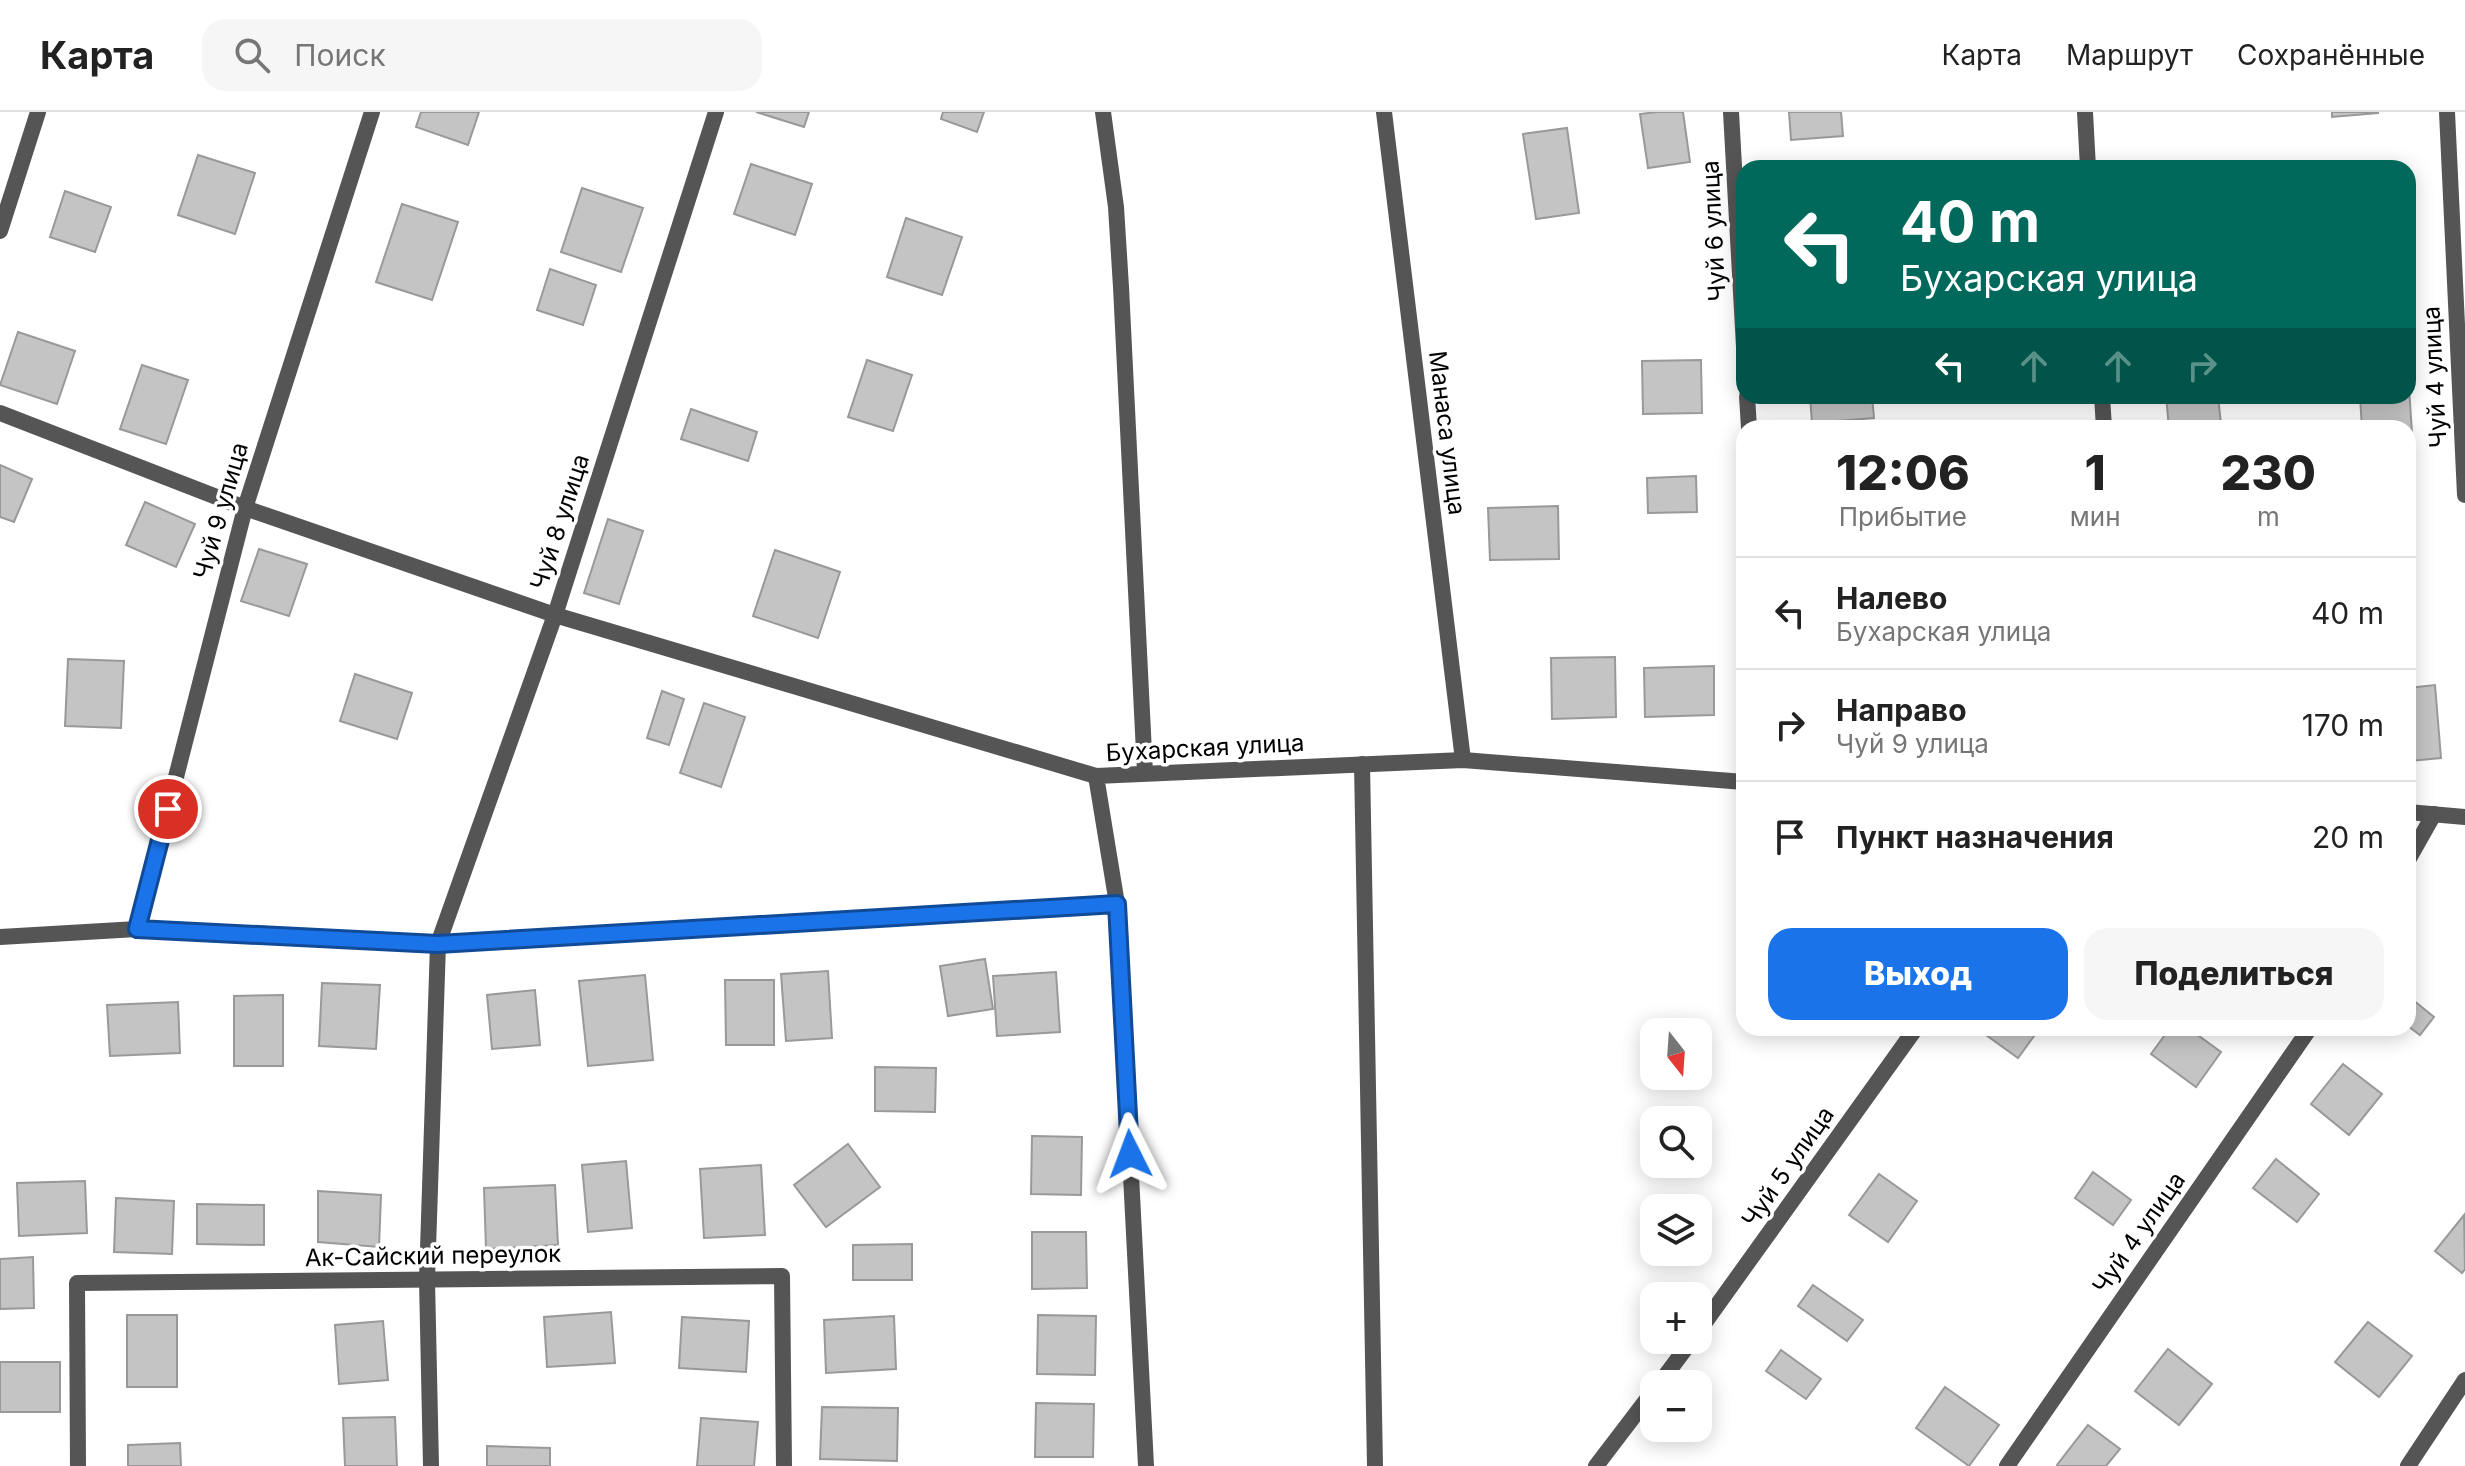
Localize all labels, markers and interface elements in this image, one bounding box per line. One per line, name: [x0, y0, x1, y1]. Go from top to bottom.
search box: [202, 19, 762, 91]
text: Карта: [40, 32, 154, 78]
icon: search: [230, 33, 274, 77]
text: Поиск: [294, 37, 386, 73]
text: Карта: [1942, 38, 2022, 72]
text: Маршрут: [2066, 38, 2193, 72]
text: Сохранённые: [2237, 38, 2425, 72]
street label: Чуй 6 улица: [1695, 160, 1732, 302]
text: 40 m: [1900, 188, 2040, 256]
icon: left: [1768, 192, 1872, 296]
text: Бухарская улица: [1900, 256, 2198, 300]
street label: Чуй 4 улица: [2416, 305, 2453, 449]
icon: left: [1928, 344, 1972, 388]
icon: ahead: [2012, 344, 2056, 388]
icon: ahead: [2096, 344, 2140, 388]
icon: right: [2180, 344, 2224, 388]
street label: Манаса улица: [1423, 349, 1472, 517]
street label: Чуй 9 улица: [187, 439, 254, 583]
text: 12:06: [1836, 443, 1970, 502]
text: 1: [2085, 443, 2106, 502]
text: 230: [2221, 443, 2316, 502]
street label: Чуй 8 улица: [524, 450, 595, 593]
text: Прибытие: [1839, 501, 1967, 532]
text: мин: [2070, 501, 2121, 532]
text: m: [2257, 501, 2280, 532]
text: Налево: [1836, 580, 1948, 616]
icon: left: [1768, 591, 1812, 635]
text: 40 m: [2311, 595, 2384, 631]
text: Бухарская улица: [1836, 616, 2051, 647]
text: Направо: [1836, 692, 1967, 728]
icon: right: [1768, 703, 1812, 747]
text: 170 m: [2302, 707, 2384, 743]
street label: Бухарская улица: [1105, 728, 1305, 767]
text: Чуй 9 улица: [1836, 728, 1989, 759]
pin: [134, 775, 202, 843]
icon: arrive: [146, 787, 190, 831]
icon: arrive: [1768, 815, 1812, 859]
text: Пункт назначения: [1836, 819, 2114, 855]
text: 20 m: [2312, 819, 2384, 855]
button: Выход: [1768, 928, 2068, 1020]
button: Поделиться: [2084, 928, 2384, 1020]
north arrow: [1640, 1018, 1712, 1090]
map controls: [1640, 1018, 1712, 1442]
street label: Чуй 5 улица: [1735, 1101, 1840, 1233]
button: search: [1640, 1106, 1712, 1178]
position arrow: [1088, 1112, 1172, 1196]
street label: Чуй 4 улица: [2086, 1166, 2191, 1299]
button: layers: [1640, 1194, 1712, 1266]
street label: Ак-Сайский переулок: [305, 1239, 561, 1272]
button: +: [1640, 1282, 1712, 1354]
button: −: [1640, 1370, 1712, 1442]

